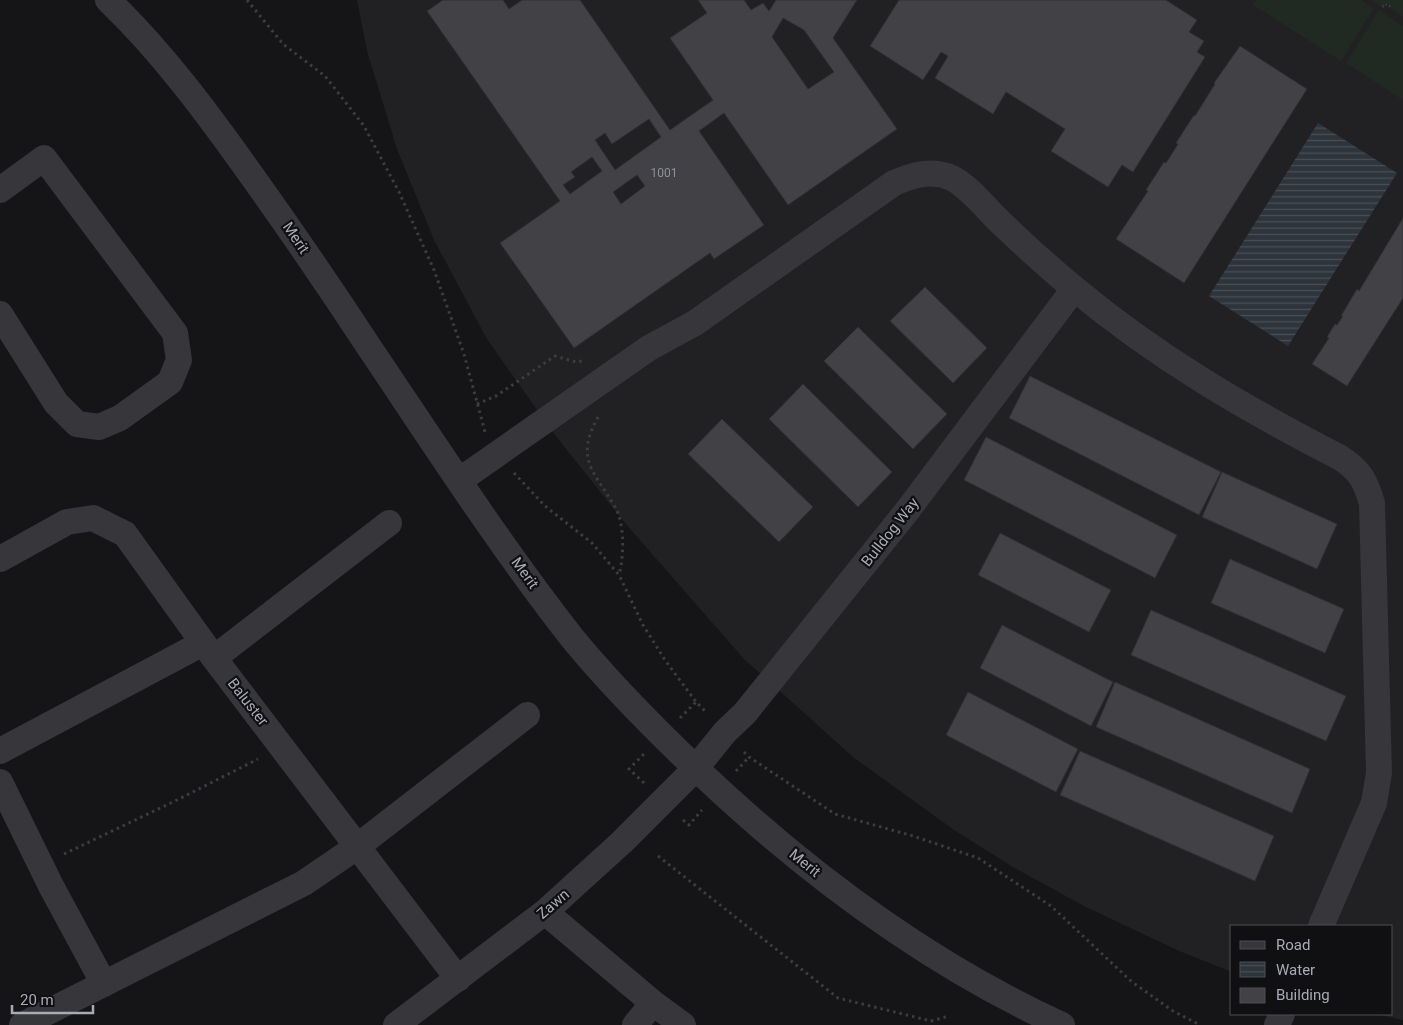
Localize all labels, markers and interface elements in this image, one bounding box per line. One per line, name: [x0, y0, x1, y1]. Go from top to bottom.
house number: 1001: [651, 166, 677, 180]
street label: Merit: [279, 219, 313, 257]
street label: Bulldog Way: [858, 494, 922, 570]
street label: Merit: [508, 554, 543, 592]
street label: Baluster: [224, 675, 272, 729]
street label: Merit: [786, 845, 824, 881]
street label: Zawn: [533, 885, 573, 923]
legend: [1230, 925, 1393, 1015]
text: Road: [1276, 936, 1310, 954]
text: Water: [1276, 961, 1315, 979]
scale bar: [12, 982, 94, 1014]
text: Building: [1276, 986, 1330, 1004]
text: 20 m: [20, 991, 54, 1009]

